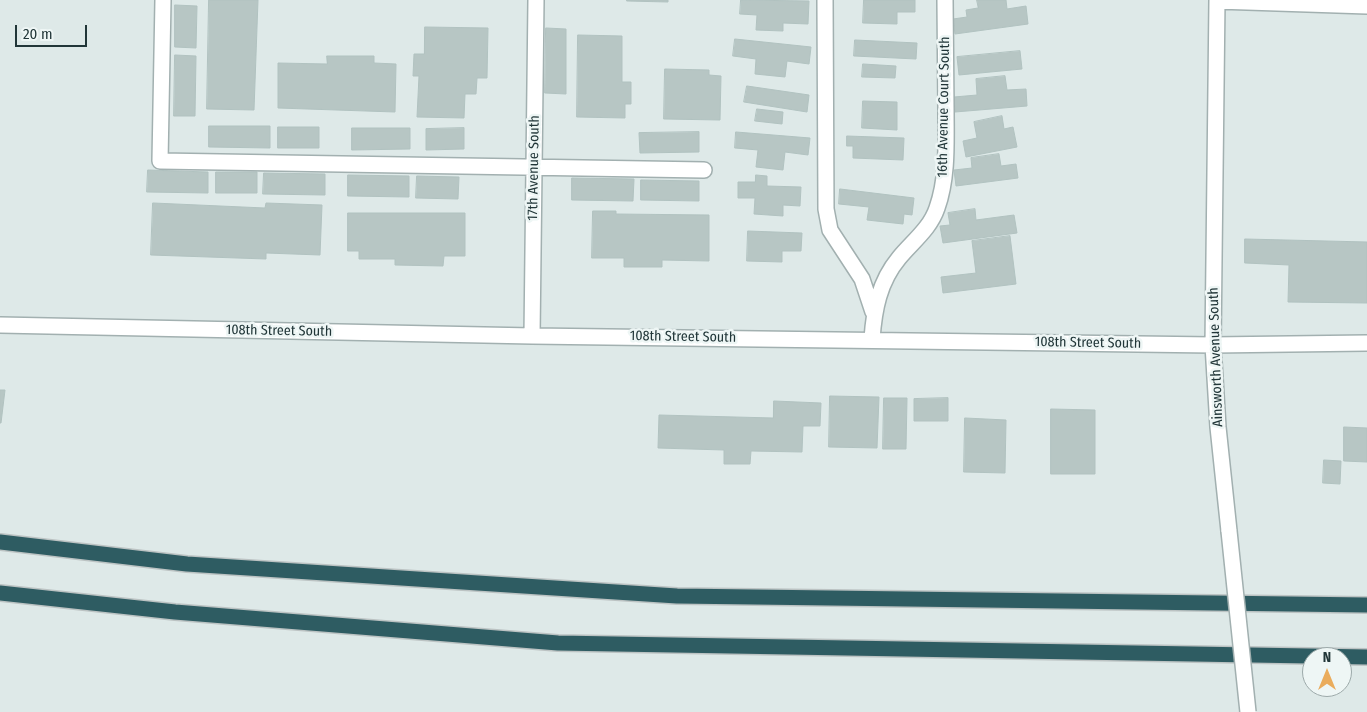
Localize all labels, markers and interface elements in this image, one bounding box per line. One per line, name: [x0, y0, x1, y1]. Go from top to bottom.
scale bar: [18, 15, 90, 47]
text: 20 m: [23, 25, 53, 43]
street label: 16th Avenue Court South: [934, 36, 954, 178]
street label: 17th Avenue South: [525, 115, 543, 221]
street label: Ainsworth Avenue South: [1205, 287, 1227, 427]
street label: 108th Street South: [226, 322, 332, 340]
street label: 108th Street South: [630, 328, 736, 346]
street label: 108th Street South: [1035, 334, 1141, 352]
north arrow: [1302, 647, 1352, 697]
text: N: [1323, 649, 1331, 666]

